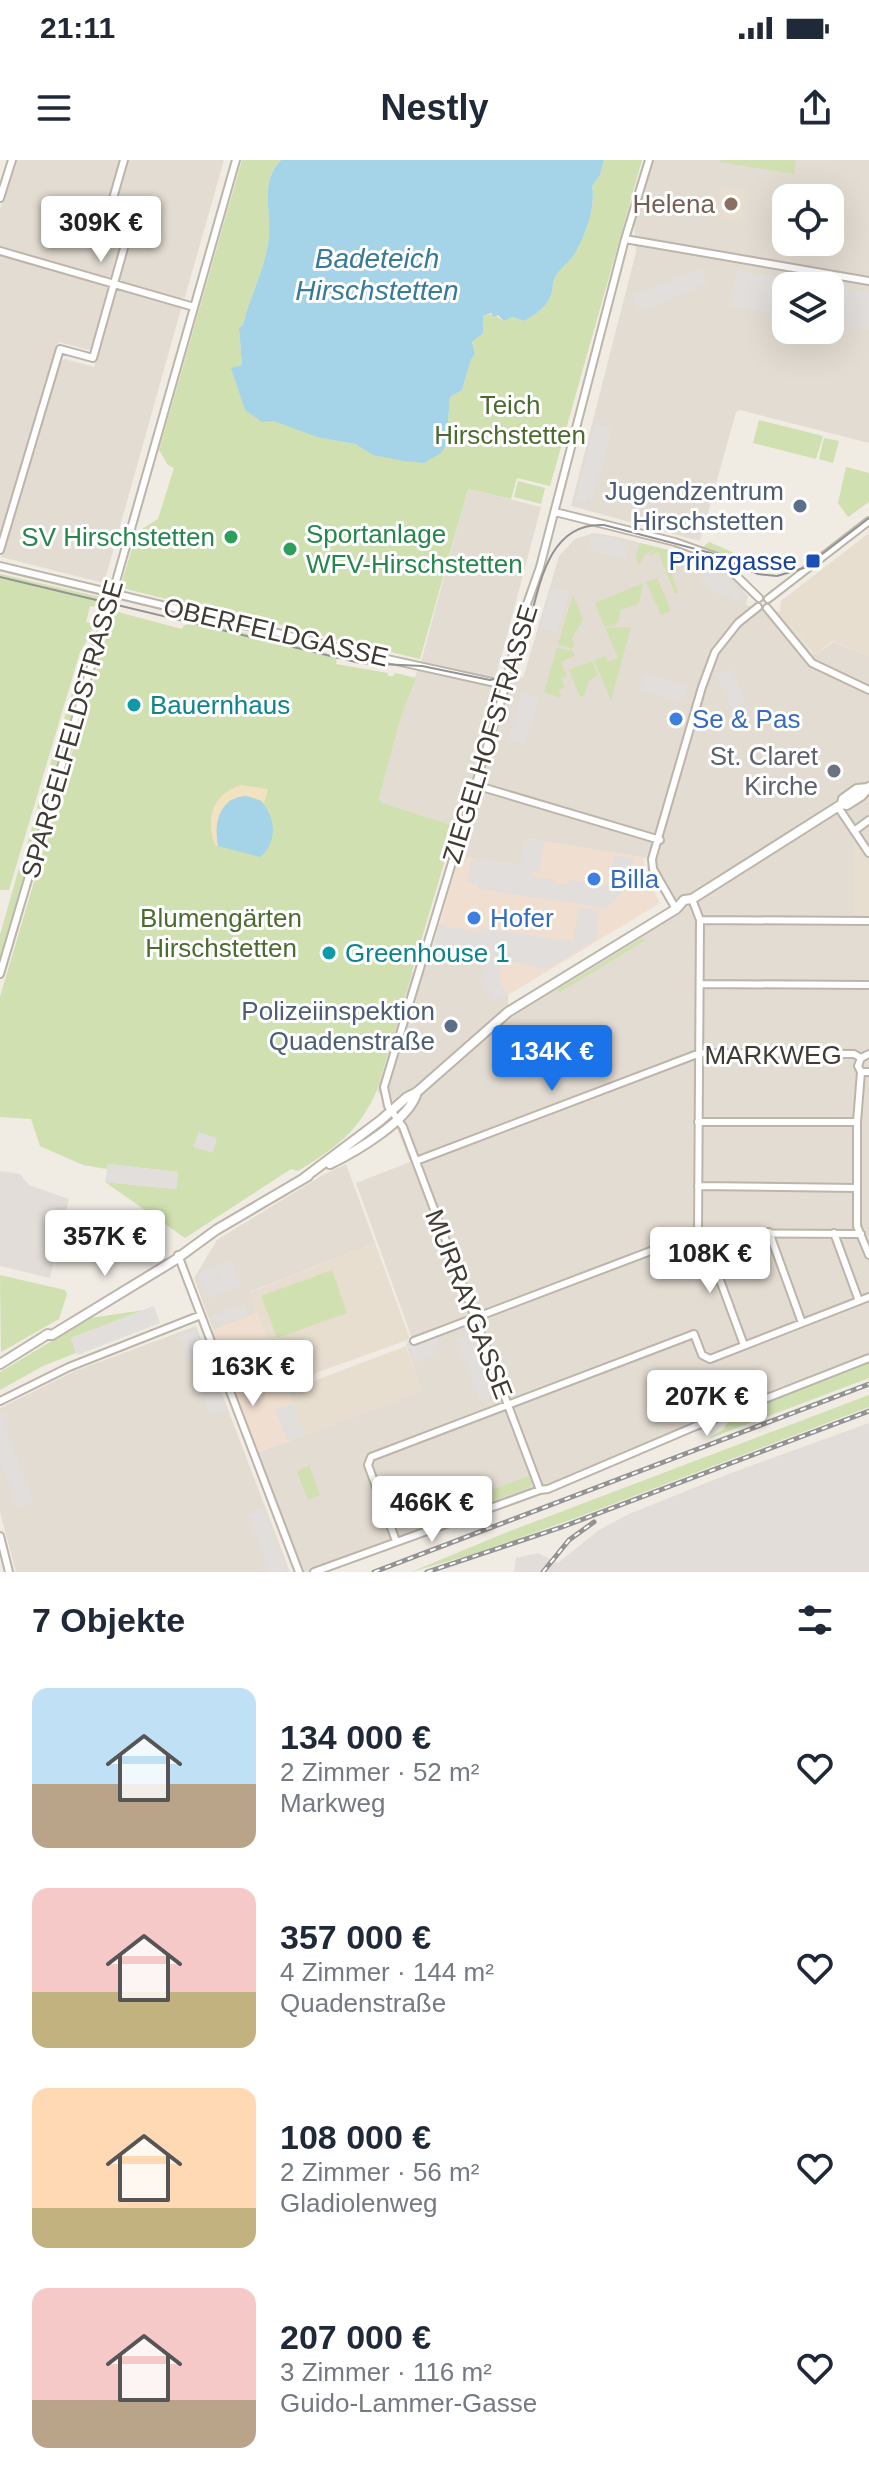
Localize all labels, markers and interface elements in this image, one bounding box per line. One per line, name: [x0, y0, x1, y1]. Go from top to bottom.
text: 21:11: [40, 11, 115, 44]
icon: menu: [32, 86, 76, 130]
icon: share: [793, 86, 837, 130]
text: Nestly: [380, 87, 489, 128]
map controls: [772, 184, 844, 344]
button: locate: [772, 184, 844, 256]
place label: Helena: [633, 189, 716, 219]
marker: Helena: [722, 195, 740, 213]
pin: 309K €: [36, 196, 166, 264]
text: 309K €: [59, 207, 143, 237]
water label: Badeteich Hirschstetten: [295, 243, 459, 306]
button: layers: [772, 272, 844, 344]
park label: Teich Hirschstetten: [434, 390, 586, 450]
place label: Jugendzentrum Hirschstetten: [605, 476, 784, 536]
marker: Jugendzentrum Hirschstetten: [791, 497, 809, 515]
place label: Sportanlage WFV-Hirschstetten: [306, 519, 523, 579]
place label: SV Hirschstetten: [21, 522, 215, 552]
marker: SV Hirschstetten: [222, 528, 240, 546]
marker: Sportanlage WFV-Hirschstetten: [281, 540, 299, 558]
place label: Prinzgasse: [668, 546, 797, 576]
marker: Prinzgasse: [804, 552, 822, 570]
street label: SPARGELFELDSTRASSE: [15, 576, 129, 882]
street label: OBERFELDGASSE: [161, 592, 391, 672]
street label: ZIEGELHOFSTRASSE: [436, 601, 544, 867]
place label: Bauernhaus: [150, 690, 290, 720]
marker: Bauernhaus: [125, 696, 143, 714]
place label: Se & Pas: [692, 704, 800, 734]
marker: Se & Pas: [667, 710, 685, 728]
place label: St. Claret Kirche: [710, 741, 819, 801]
marker: St. Claret Kirche: [825, 762, 843, 780]
place label: Billa: [610, 864, 660, 894]
marker: Billa: [585, 870, 603, 888]
park label: Blumengärten Hirschstetten: [140, 903, 302, 963]
place label: Hofer: [490, 903, 554, 933]
marker: Hofer: [465, 909, 483, 927]
place label: Greenhouse 1: [345, 938, 510, 968]
marker: Greenhouse 1: [320, 944, 338, 962]
place label: Polizeiinspektion Quadenstraße: [241, 996, 435, 1056]
marker: Polizeiinspektion Quadenstraße: [442, 1017, 460, 1035]
pin: 134K €: [487, 1025, 617, 1093]
text: 134K €: [510, 1036, 594, 1066]
street label: MARKWEG: [704, 1040, 842, 1070]
street label: MURRAYGASSE: [419, 1205, 519, 1403]
pin: 357K €: [40, 1210, 170, 1278]
text: 357K €: [63, 1221, 147, 1251]
pin: 108K €: [645, 1227, 775, 1295]
text: 108K €: [668, 1238, 752, 1268]
pin: 163K €: [188, 1340, 318, 1408]
text: 163K €: [211, 1351, 295, 1381]
pin: 207K €: [642, 1370, 772, 1438]
text: 207K €: [665, 1381, 749, 1411]
pin: 466K €: [367, 1476, 497, 1544]
text: 466K €: [390, 1487, 474, 1517]
icon: filters: [793, 1598, 837, 1642]
text: 7 Objekte: [32, 1601, 185, 1639]
text: 134 000 €: [280, 1718, 431, 1756]
icon: home: [96, 1720, 192, 1816]
icon: heart: [793, 1746, 837, 1790]
text: 2 Zimmer · 52 m²: [280, 1757, 479, 1787]
text: Markweg: [280, 1788, 385, 1818]
text: 357 000 €: [280, 1918, 431, 1956]
icon: home: [96, 1920, 192, 2016]
icon: heart: [793, 1946, 837, 1990]
text: 4 Zimmer · 144 m²: [280, 1957, 494, 1987]
text: Quadenstraße: [280, 1988, 446, 2018]
text: 108 000 €: [280, 2118, 431, 2156]
icon: home: [96, 2120, 192, 2216]
icon: heart: [793, 2146, 837, 2190]
text: 2 Zimmer · 56 m²: [280, 2157, 479, 2187]
text: Gladiolenweg: [280, 2188, 438, 2218]
text: 207 000 €: [280, 2318, 431, 2356]
icon: home: [96, 2320, 192, 2416]
icon: heart: [793, 2346, 837, 2390]
text: 3 Zimmer · 116 m²: [280, 2357, 492, 2387]
text: Guido-Lammer-Gasse: [280, 2388, 537, 2418]

